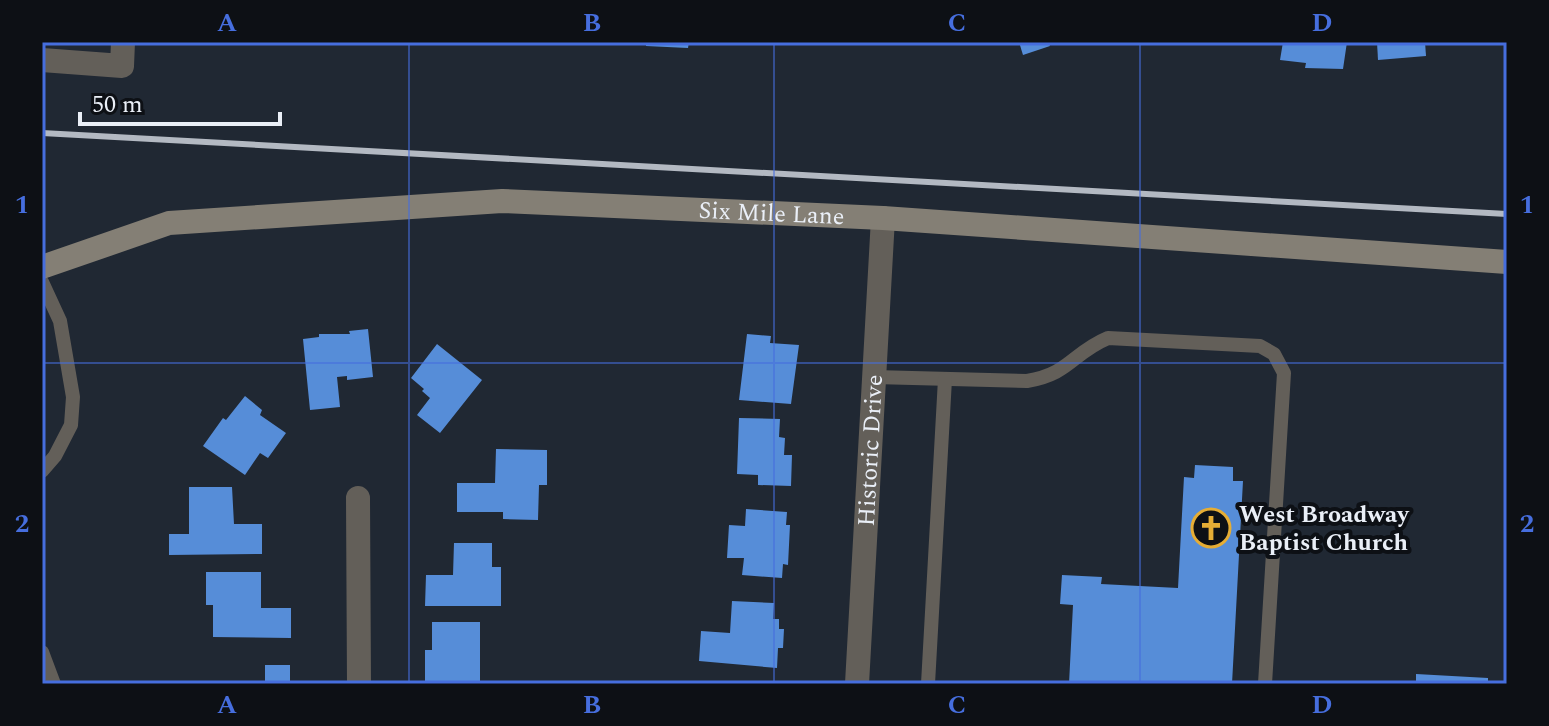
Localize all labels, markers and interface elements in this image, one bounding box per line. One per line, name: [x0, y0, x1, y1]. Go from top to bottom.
text: A: [217, 3, 237, 43]
text: B: [583, 3, 601, 43]
text: C: [948, 3, 966, 43]
text: D: [1312, 3, 1332, 43]
scale bar: [80, 76, 280, 126]
text: 50 m: [92, 87, 143, 123]
text: 1: [15, 185, 29, 225]
text: 1: [1520, 185, 1534, 225]
street label: Six Mile Lane: [698, 193, 845, 235]
street label: Historic Drive: [849, 374, 893, 527]
place label: West Broadway Baptist Church: [1239, 497, 1410, 561]
text: 2: [15, 504, 29, 544]
text: 2: [1520, 504, 1534, 544]
church icon: West Broadway Baptist Church: [1190, 507, 1232, 549]
text: A: [217, 685, 237, 725]
text: B: [583, 685, 601, 725]
text: C: [948, 685, 966, 725]
text: D: [1312, 685, 1332, 725]

